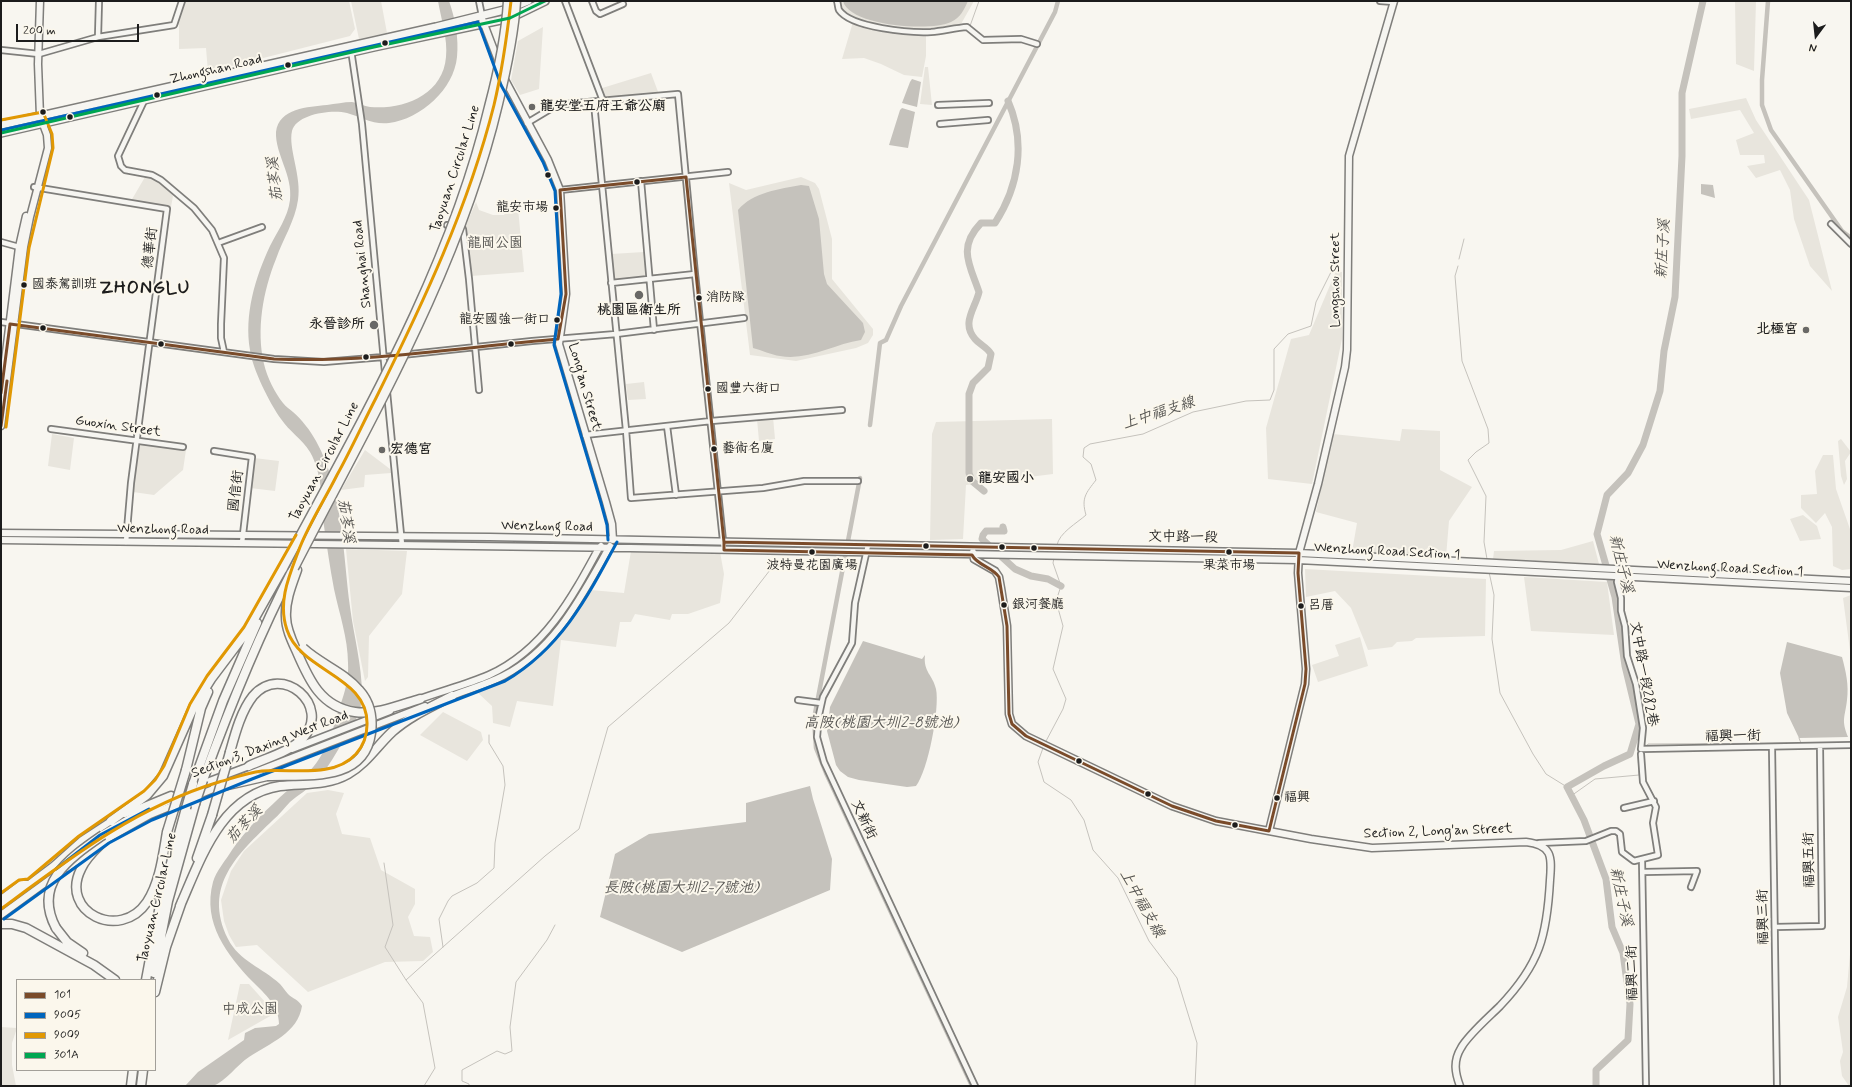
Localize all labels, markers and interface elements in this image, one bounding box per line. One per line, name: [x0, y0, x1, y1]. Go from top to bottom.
scale bar: [18, 16, 141, 42]
north arrow: [1796, 16, 1836, 56]
text: 200 m: [23, 23, 56, 39]
unlabelled marker: [380, 38, 390, 48]
text: N: [1808, 40, 1818, 55]
street label: Zhongshan Road: [168, 51, 264, 89]
unlabelled marker: [283, 60, 293, 70]
unlabelled marker: [152, 90, 162, 100]
place label: 龍安堂五府王爺公廟: [540, 99, 666, 115]
marker: 龍安堂五府王爺公廟: [527, 102, 537, 112]
street label: Taoyuan Circular Line: [427, 103, 485, 235]
unlabelled marker: [38, 107, 48, 117]
unlabelled marker: [65, 112, 75, 122]
water label: 茄苳溪: [265, 156, 287, 202]
unlabelled marker: [543, 170, 553, 180]
unlabelled marker: [632, 177, 642, 187]
place label: 龍安市場: [496, 200, 548, 216]
marker: 龍安市場: [551, 203, 561, 213]
street label: Shanghai Road: [350, 219, 376, 309]
water label: 新庄子溪: [1653, 219, 1675, 279]
street label: 德華街: [140, 226, 162, 270]
street label: Longshou Street: [1328, 232, 1344, 328]
park label: 龍岡公園: [467, 236, 523, 252]
place label: 國泰駕訓班: [32, 277, 97, 293]
district label: ZHONGLU: [102, 278, 188, 300]
marker: 國泰駕訓班: [19, 280, 29, 290]
marker: 桃園區衛生所: [633, 289, 645, 301]
place label: 消防隊: [706, 290, 745, 306]
marker: 消防隊: [694, 293, 704, 303]
place label: 桃園區衛生所: [597, 303, 681, 319]
place label: 龍安國強一街口: [459, 312, 550, 328]
marker: 龍安國強一街口: [552, 315, 562, 325]
place label: 永晉診所: [309, 317, 365, 333]
marker: 永晉診所: [368, 319, 380, 331]
place label: 北極宮: [1756, 322, 1798, 338]
unlabelled marker: [38, 323, 48, 333]
marker: 北極宮: [1801, 325, 1811, 335]
unlabelled marker: [156, 339, 166, 349]
unlabelled marker: [506, 339, 516, 349]
street label: Long'an Street: [563, 341, 605, 433]
unlabelled marker: [361, 352, 371, 362]
place label: 國豐六街口: [716, 381, 781, 397]
marker: 國豐六街口: [703, 384, 713, 394]
water label: 上中福支線: [1121, 394, 1197, 434]
street label: Taoyuan Circular Line: [286, 399, 364, 525]
street label: Guoxin Street: [74, 413, 162, 441]
place label: 藝術名廈: [722, 441, 774, 457]
place label: 宏德宮: [390, 442, 432, 458]
marker: 藝術名廈: [709, 444, 719, 454]
marker: 宏德宮: [377, 445, 387, 455]
street label: 國信街: [226, 469, 248, 513]
place label: 龍安國小: [978, 471, 1034, 487]
marker: 龍安國小: [965, 474, 975, 484]
water label: 茄苳溪: [333, 497, 357, 545]
street label: Wenzhong Road: [501, 518, 593, 536]
street label: Wenzhong Road: [117, 521, 209, 539]
street label: 文中路一段: [1148, 529, 1218, 547]
water label: 新庄子溪: [1604, 533, 1636, 595]
street label: Wenzhong Road Section 1: [1313, 540, 1461, 564]
unlabelled marker: [921, 541, 931, 551]
unlabelled marker: [997, 542, 1007, 552]
unlabelled marker: [1029, 543, 1039, 553]
marker: 波特曼花園廣場: [807, 547, 817, 557]
marker: 果菜市場: [1224, 547, 1234, 557]
street label: Wenzhong Road Section 1: [1656, 557, 1804, 581]
place label: 波特曼花園廣場: [767, 558, 857, 574]
place label: 果菜市場: [1203, 558, 1255, 574]
place label: 銀河餐廳: [1012, 597, 1064, 613]
place label: 呂厝: [1308, 598, 1334, 614]
marker: 銀河餐廳: [999, 600, 1009, 610]
marker: 呂厝: [1296, 601, 1306, 611]
street label: 文中路一段282巷: [1625, 620, 1661, 728]
street label: Section 3, Daxing West Road: [189, 707, 351, 783]
water label: 高陂(桃園大圳2-8號池): [804, 715, 958, 733]
street label: 福興一街: [1705, 728, 1761, 746]
unlabelled marker: [1074, 756, 1084, 766]
unlabelled marker: [1143, 789, 1153, 799]
place label: 福興: [1284, 790, 1310, 806]
marker: 福興: [1272, 793, 1282, 803]
street label: 文新街: [847, 797, 879, 843]
water label: 茄苳溪: [223, 802, 267, 848]
unlabelled marker: [1230, 820, 1240, 830]
street label: Section 2, Long'an Street: [1363, 821, 1513, 843]
street label: Taoyuan Circular Line: [135, 831, 181, 965]
street label: 福興五街: [1801, 832, 1819, 888]
water label: 新庄子溪: [1605, 866, 1635, 928]
water label: 上中福支線: [1115, 867, 1167, 941]
water label: 長陂(桃園大圳2-7號池): [604, 880, 758, 898]
street label: 福興三街: [1755, 889, 1773, 945]
street label: 福興二街: [1624, 945, 1642, 1001]
legend: [16, 979, 156, 1071]
text: 101: [54, 987, 71, 1003]
park label: 中成公園: [222, 1002, 278, 1018]
text: 9005: [54, 1007, 81, 1023]
text: 9009: [54, 1027, 80, 1043]
text: 301A: [54, 1047, 79, 1063]

